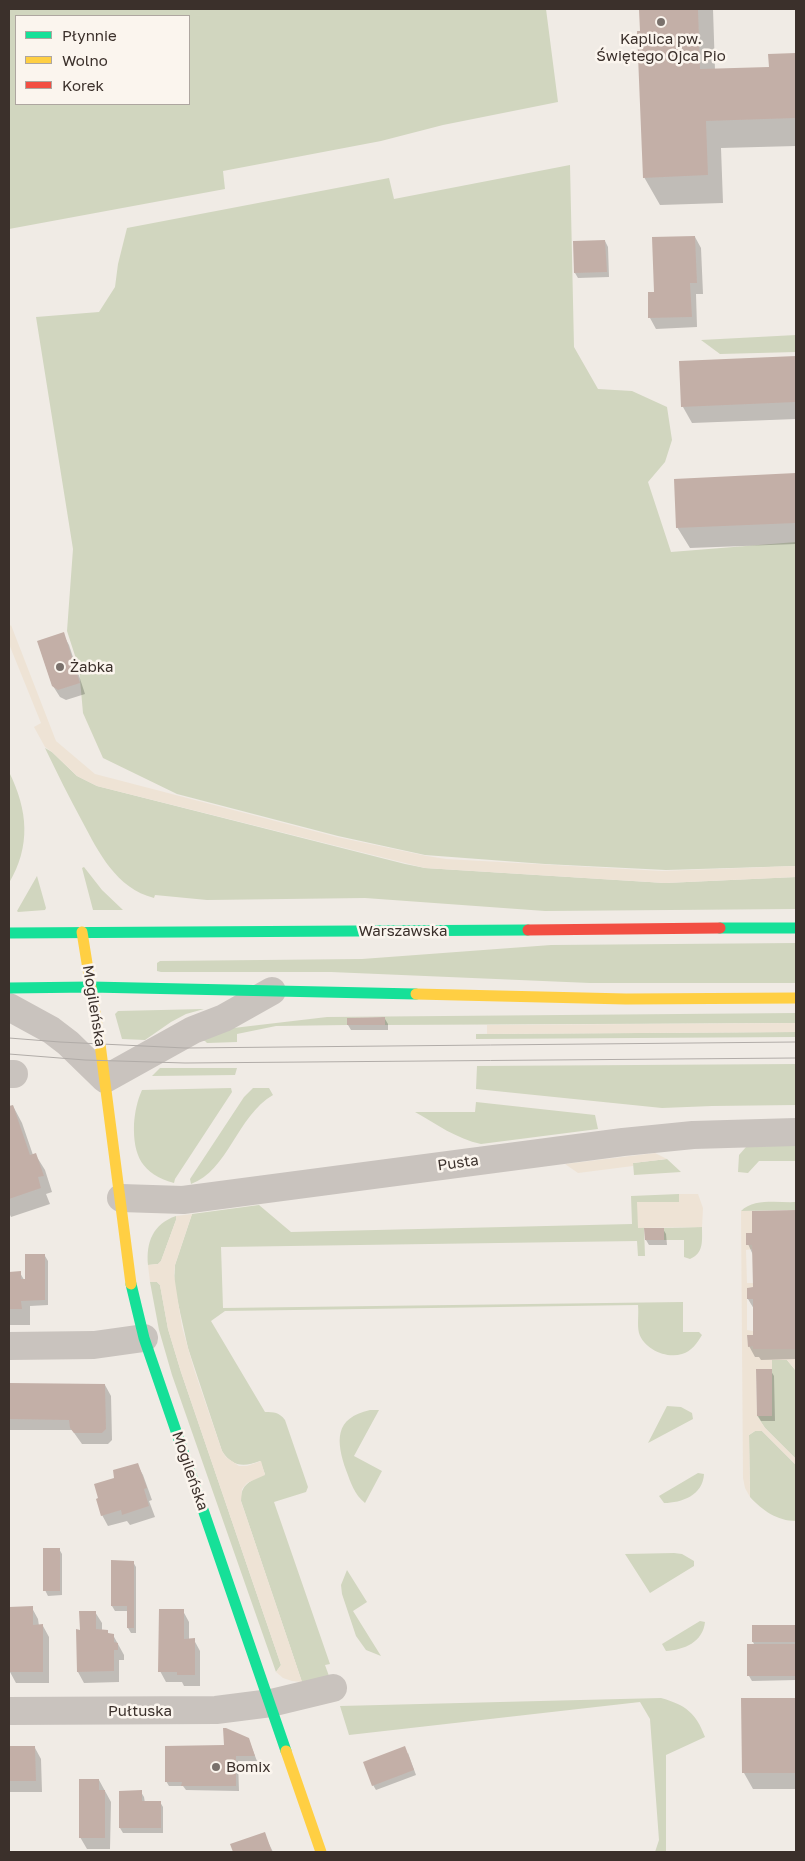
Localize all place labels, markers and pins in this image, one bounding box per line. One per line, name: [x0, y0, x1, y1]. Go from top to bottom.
marker: Kaplica pw. Świętego Ojca Pio: [655, 16, 667, 28]
place label: Kaplica pw. Świętego Ojca Pio: [596, 30, 726, 65]
place label: Żabka: [70, 658, 113, 676]
marker: Żabka: [54, 661, 66, 673]
place label: Bomix: [226, 1758, 271, 1776]
marker: Bomix: [210, 1761, 222, 1773]

